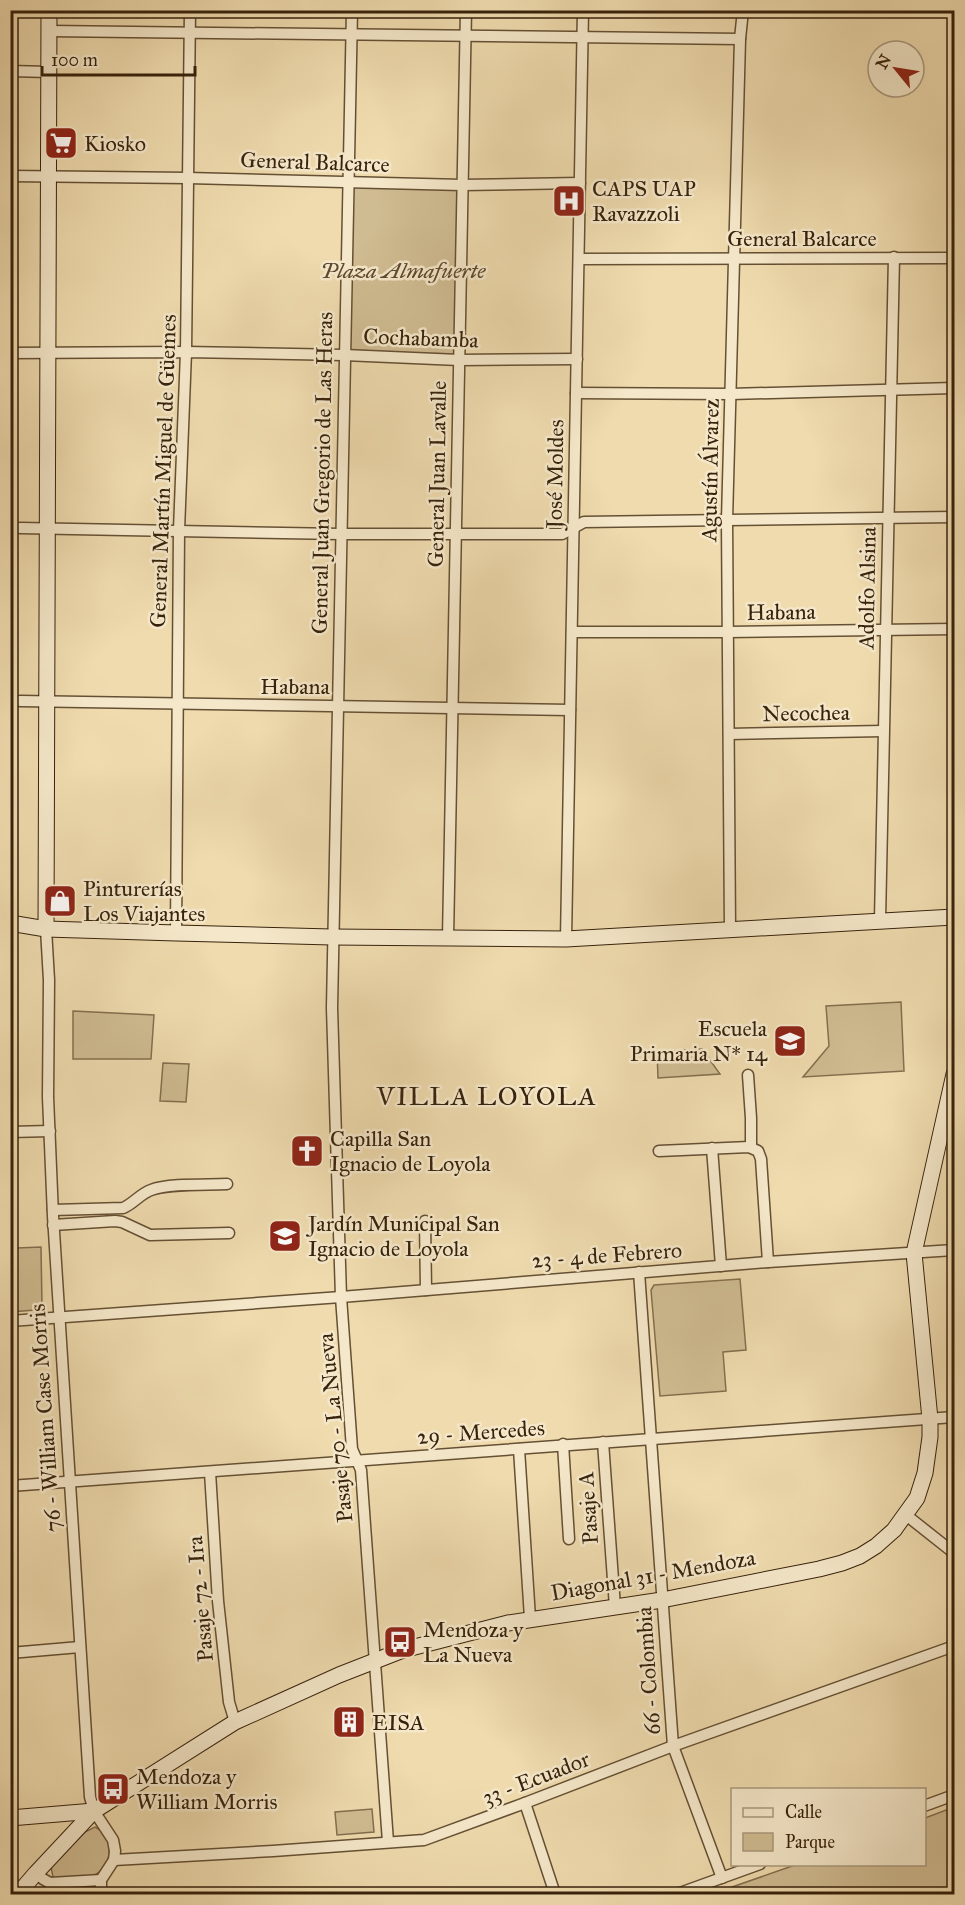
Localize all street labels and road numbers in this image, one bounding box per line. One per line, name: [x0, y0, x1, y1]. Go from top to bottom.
street label: General Balcarce: [240, 146, 390, 178]
street label: General Balcarce: [727, 225, 877, 252]
street label: General Juan Gregorio de Las Heras: [306, 312, 338, 634]
street label: General Martín Miguel de Güemes: [144, 314, 182, 628]
street label: Cochabamba: [363, 322, 480, 354]
street label: General Juan Lavalle: [422, 380, 452, 568]
street label: Agustín Álvarez: [695, 398, 725, 543]
street label: José Moldes: [541, 419, 569, 531]
street label: Adolfo Alsina: [852, 526, 882, 650]
street label: Habana: [746, 598, 817, 626]
street label: Habana: [260, 673, 330, 700]
street label: Necochea: [762, 699, 851, 727]
street label: 23 - 4 de Febrero: [531, 1236, 683, 1274]
street label: 76 - William Case Morris: [24, 1303, 66, 1533]
street label: Pasaje 70 - La Nueva: [312, 1331, 358, 1524]
street label: 29 - Mercedes: [416, 1414, 546, 1450]
street label: Pasaje A: [572, 1471, 604, 1545]
street label: Pasaje 72 - Ira: [181, 1534, 219, 1663]
street label: Diagonal 31 - Mendoza: [549, 1544, 758, 1606]
street label: 66 - Colombia: [630, 1605, 666, 1736]
street label: 33 - Ecuador: [479, 1745, 594, 1811]

